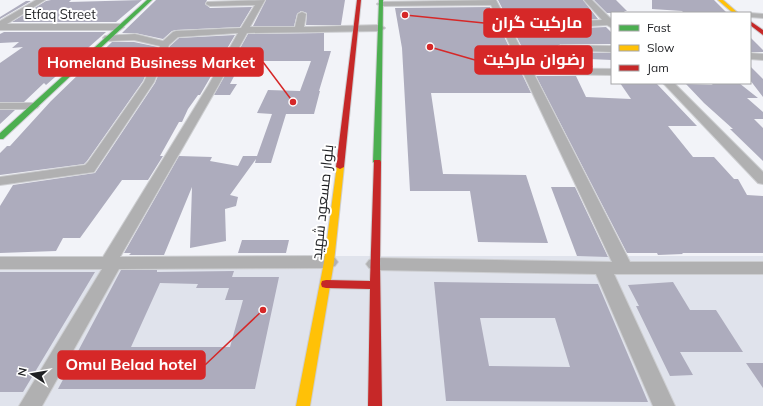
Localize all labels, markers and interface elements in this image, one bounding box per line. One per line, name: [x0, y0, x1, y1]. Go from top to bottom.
street label: Etfaq Street: [24, 6, 96, 22]
callout: مارکیت گران: [484, 9, 591, 37]
text: مارکیت گران: [492, 12, 582, 32]
legend: [611, 12, 751, 84]
text: Fast: [647, 20, 671, 35]
text: Slow: [647, 40, 675, 55]
callout: رضوان مارکیت: [475, 46, 592, 74]
callout: Homeland Business Market: [39, 48, 263, 76]
text: رضوان مارکیت: [483, 49, 585, 69]
text: Homeland Business Market: [47, 52, 255, 72]
text: Jam: [647, 60, 669, 75]
street label: بلوار مسعود شهید: [306, 143, 338, 261]
callout: Omul Belad hotel: [58, 351, 205, 379]
north arrow: [12, 354, 52, 394]
text: Omul Belad hotel: [65, 354, 197, 374]
text: N: [15, 366, 30, 377]

